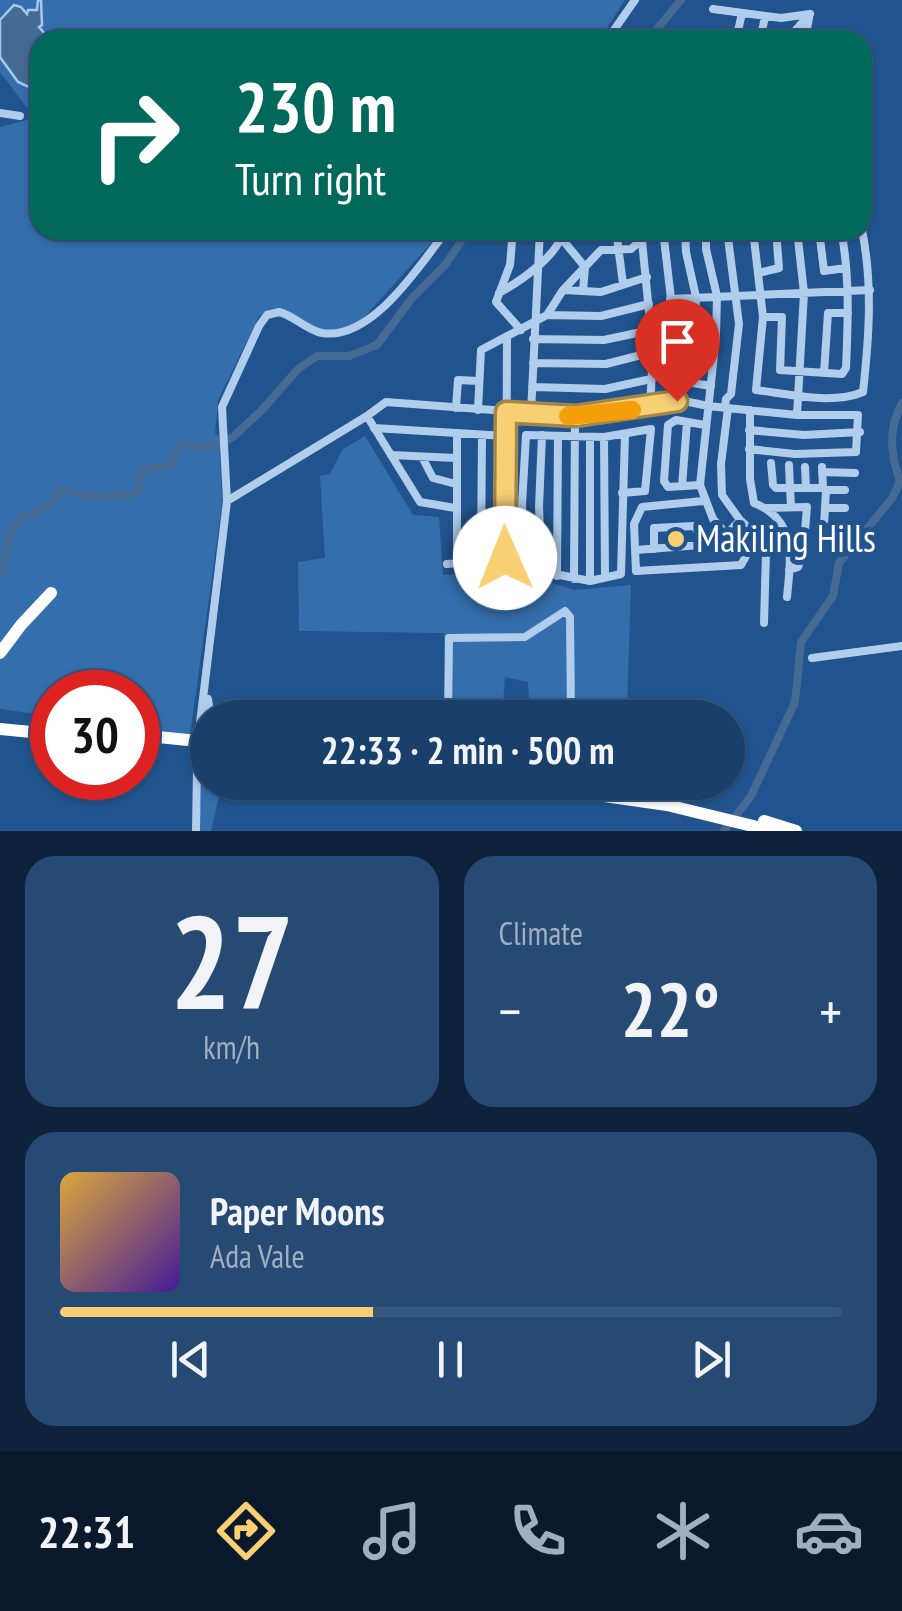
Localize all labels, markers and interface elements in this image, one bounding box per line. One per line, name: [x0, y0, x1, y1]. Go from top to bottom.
text: 230 m: [235, 61, 396, 151]
icon: right: [70, 70, 200, 200]
text: Turn right: [235, 149, 386, 207]
pin: [635, 299, 720, 402]
icon: arrive: [650, 314, 705, 369]
position arrow: [453, 506, 557, 610]
place label: Makiling Hills: [696, 513, 876, 562]
marker: Makiling Hills: [665, 528, 687, 550]
speed limit sign: 30: [30, 670, 160, 800]
text: 22:33 · 2 min · 500 m: [321, 725, 614, 774]
text: 27: [170, 877, 294, 1045]
text: Climate: [499, 912, 583, 954]
text: 22°: [621, 961, 720, 1058]
text: −: [499, 975, 521, 1046]
text: +: [819, 975, 842, 1046]
text: km/h: [203, 1026, 260, 1068]
text: Paper Moons: [210, 1186, 385, 1235]
text: Ada Vale: [210, 1235, 305, 1277]
icon: previous: [163, 1332, 218, 1387]
icon: pause: [423, 1332, 478, 1387]
icon: next: [684, 1332, 739, 1387]
icon: directions: [211, 1496, 281, 1566]
icon: music: [357, 1496, 427, 1566]
icon: phone: [503, 1496, 573, 1566]
icon: climate: [648, 1496, 718, 1566]
icon: car: [794, 1496, 864, 1566]
text: 22:31: [38, 1502, 135, 1560]

